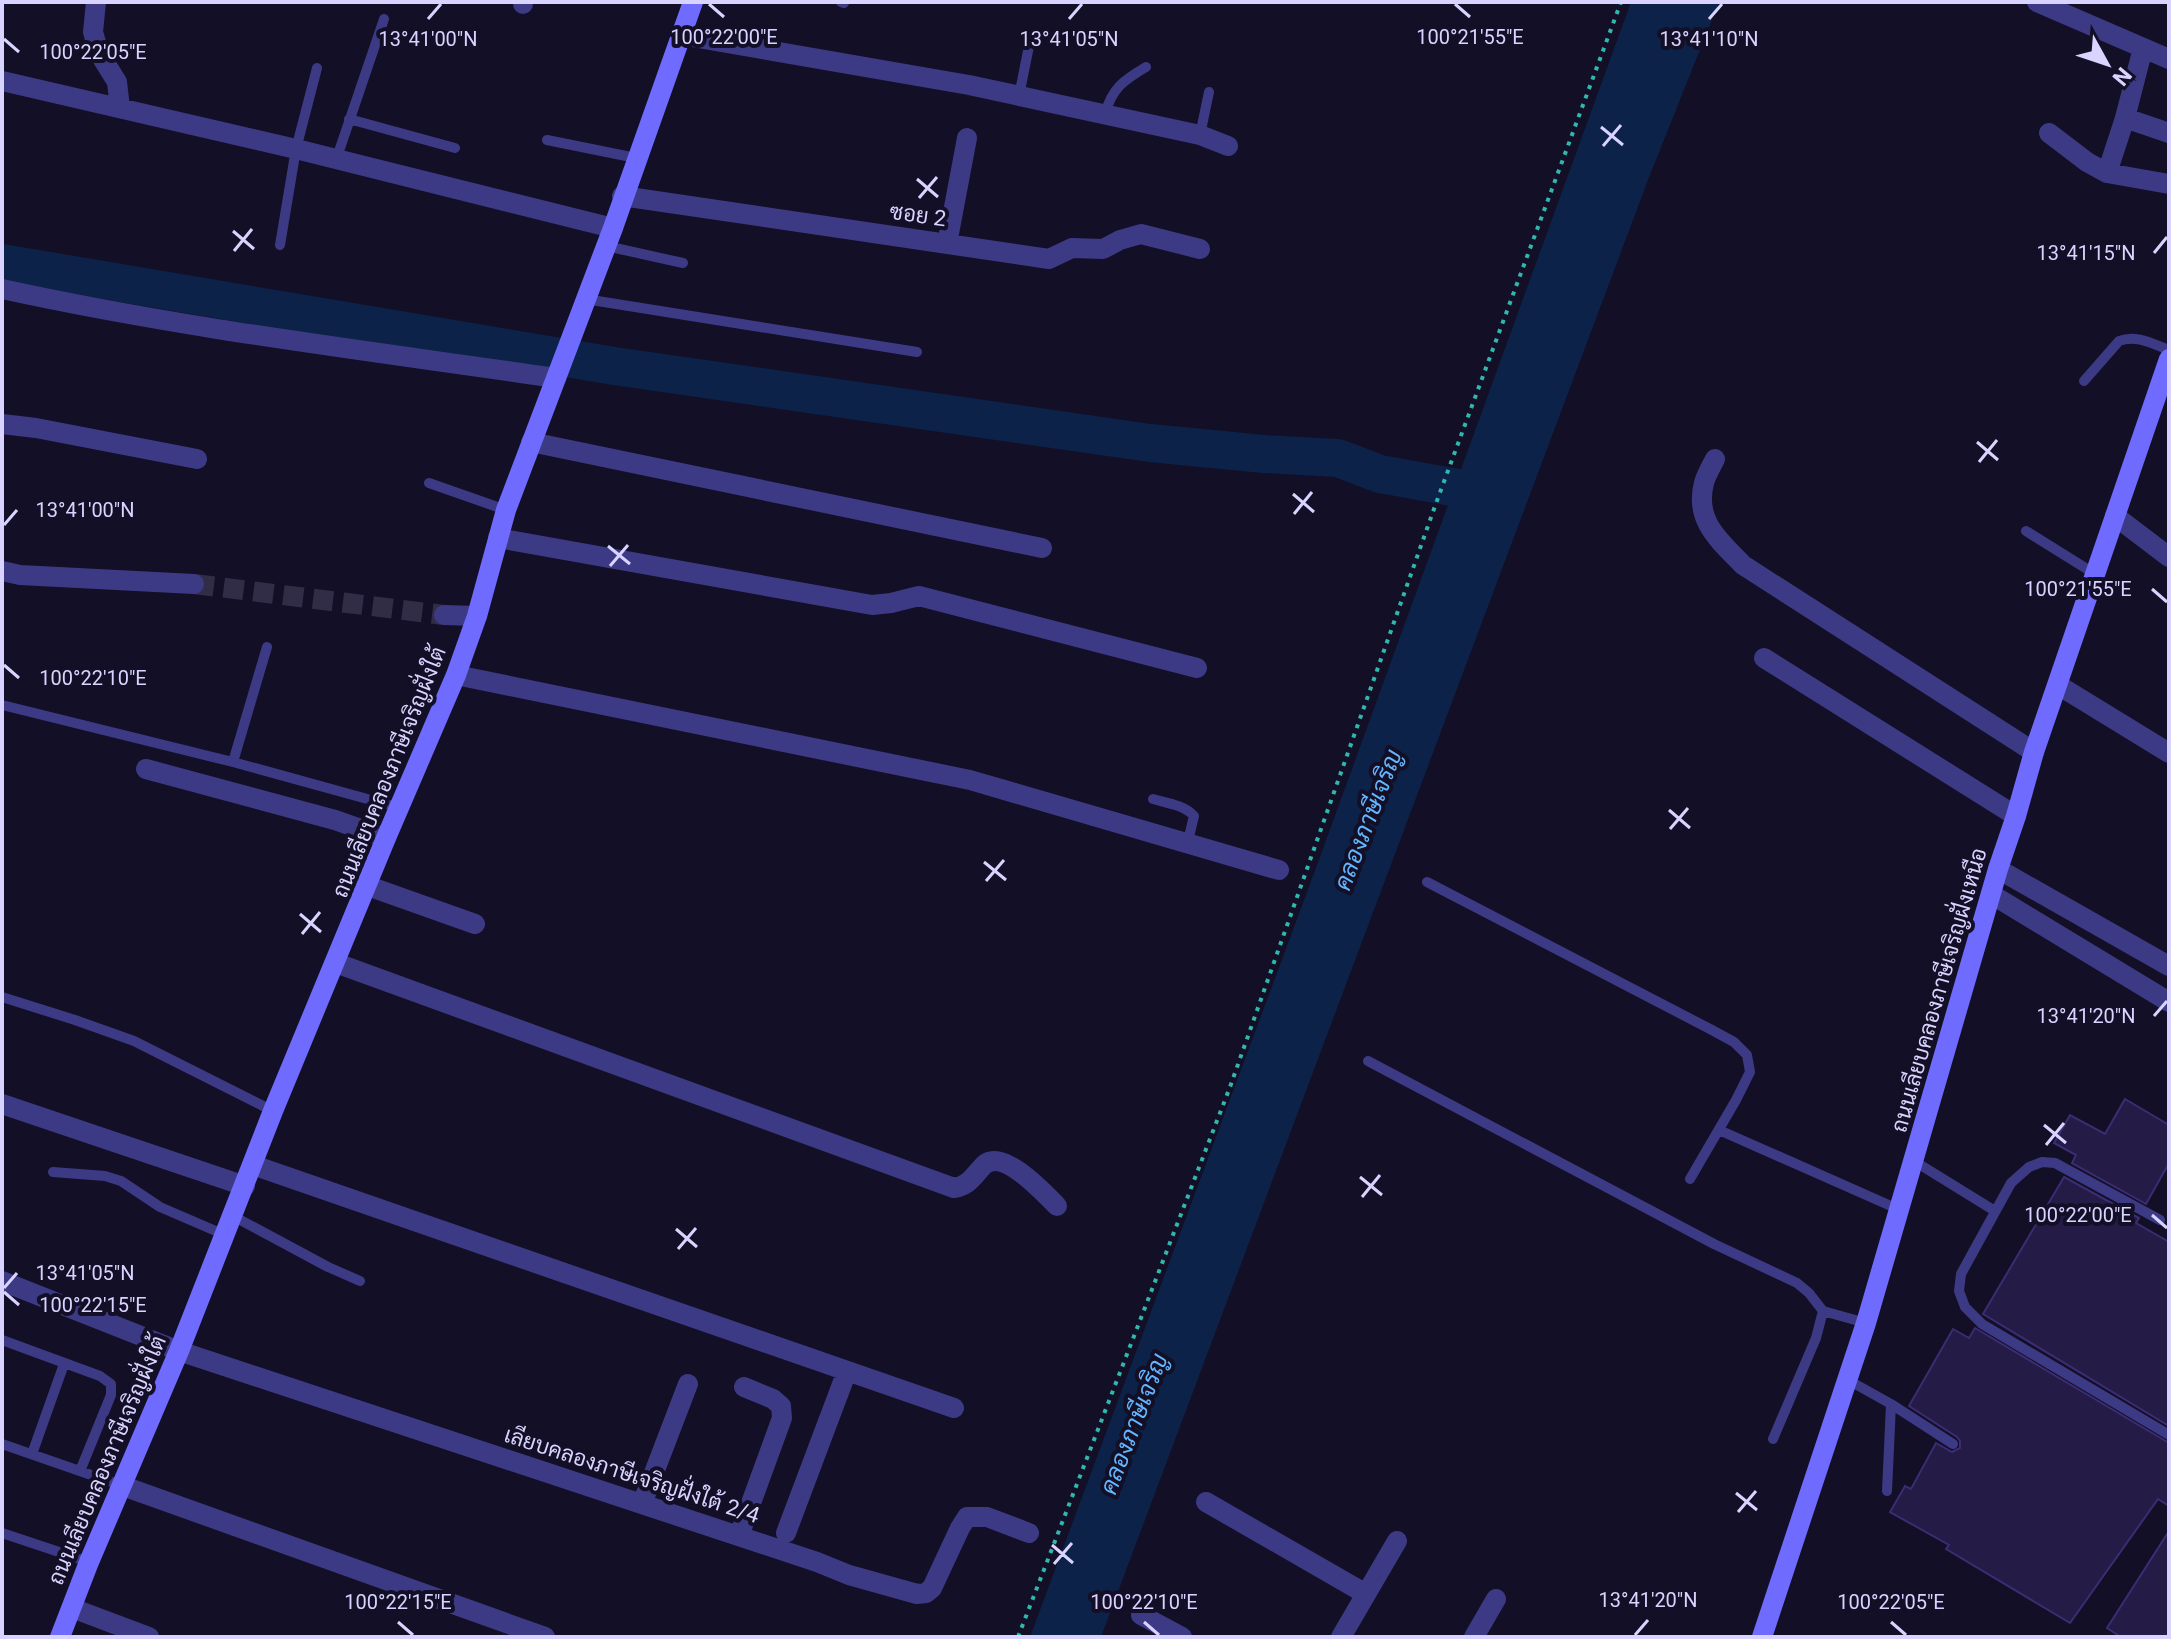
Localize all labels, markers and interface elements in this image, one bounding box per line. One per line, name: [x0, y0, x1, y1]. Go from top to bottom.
north arrow: [2067, 24, 2147, 104]
text: 100°22'00"E: [670, 25, 778, 49]
text: 100°21'55"E: [1416, 25, 1524, 49]
text: 13°41'00"N: [378, 27, 478, 51]
text: 13°41'05"N: [1019, 27, 1119, 51]
text: 13°41'10"N: [1659, 27, 1759, 51]
text: 100°22'05"E: [39, 40, 147, 64]
text: N: [2107, 63, 2137, 91]
street label: ซอย 2: [888, 199, 948, 231]
text: 13°41'15"N: [2036, 241, 2136, 265]
text: 13°41'00"N: [35, 498, 135, 522]
text: 100°21'55"E: [2024, 577, 2132, 601]
street label: ถนนเลียบคลองภาษีเจริญฝั่งใต้: [321, 640, 452, 902]
text: 100°22'10"E: [39, 666, 147, 690]
water label: คลองภาษีเจริญ: [1327, 745, 1408, 894]
street label: ถนนเลียบคลองภาษีเจริญฝั่งเหนือ: [1880, 843, 1993, 1135]
text: 13°41'20"N: [2036, 1004, 2136, 1028]
text: 100°22'00"E: [2024, 1203, 2132, 1227]
text: 13°41'05"N: [35, 1261, 135, 1285]
text: 100°22'15"E: [39, 1293, 147, 1317]
street label: ถนนเลียบคลองภาษีเจริญฝั่งใต้: [37, 1328, 172, 1589]
water label: คลองภาษีเจริญ: [1093, 1349, 1174, 1498]
street label: เลียบคลองภาษีเจริญฝั่งใต้ 2/4: [501, 1416, 765, 1529]
text: 13°41'20"N: [1598, 1588, 1698, 1612]
text: 100°22'15"E: [344, 1590, 452, 1614]
text: 100°22'10"E: [1090, 1590, 1198, 1614]
text: 100°22'05"E: [1837, 1590, 1945, 1614]

